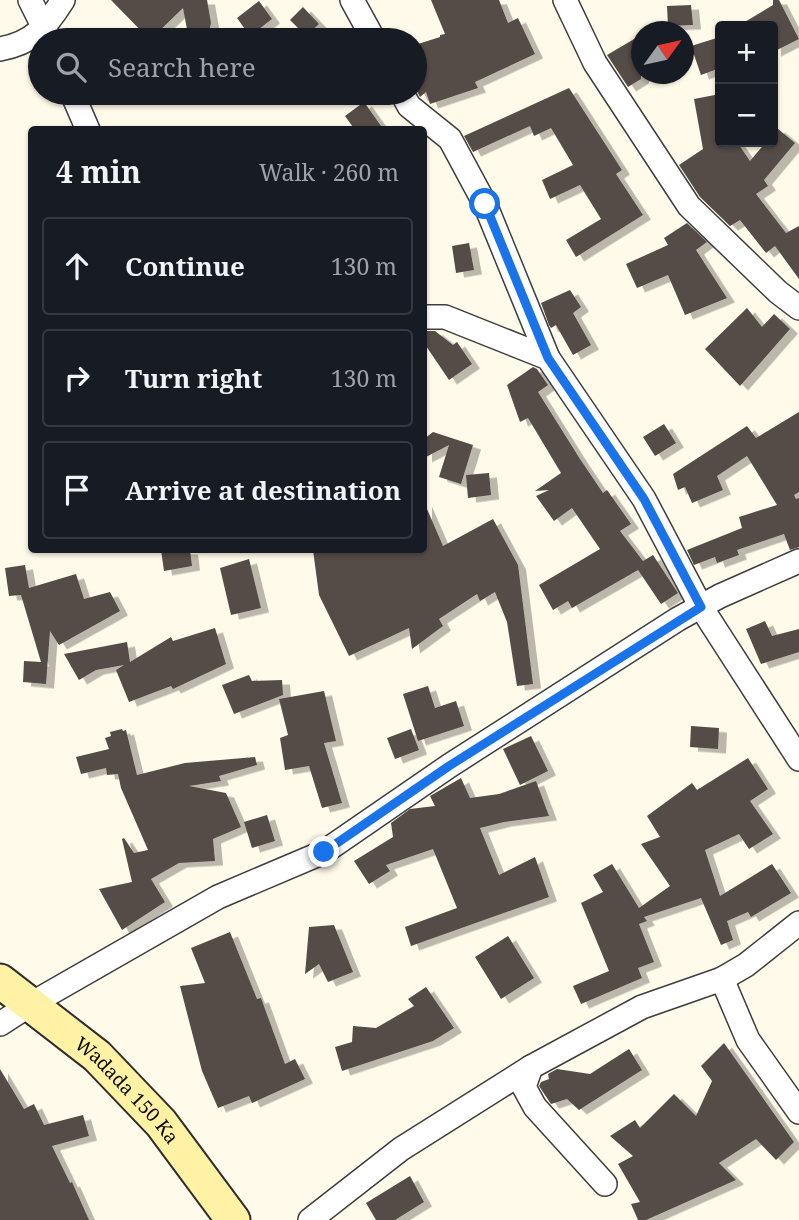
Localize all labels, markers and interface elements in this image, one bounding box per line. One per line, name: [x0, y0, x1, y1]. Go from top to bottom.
north arrow: [631, 21, 694, 84]
map controls: [715, 21, 778, 147]
button: +: [715, 21, 778, 84]
search box: [28, 28, 427, 105]
icon: search: [52, 48, 90, 86]
text: Search here: [108, 49, 256, 85]
button: −: [715, 84, 778, 147]
text: 4 min: [56, 151, 141, 192]
text: Walk · 260 m: [259, 156, 399, 188]
route start: [469, 188, 500, 219]
icon: ahead: [58, 247, 96, 285]
text: Continue: [125, 248, 245, 284]
text: 130 m: [331, 250, 397, 282]
icon: right: [58, 359, 96, 397]
text: Turn right: [125, 360, 262, 396]
text: 130 m: [331, 362, 397, 394]
icon: arrive: [58, 471, 96, 509]
text: Arrive at destination: [125, 472, 401, 508]
route end: [308, 836, 339, 867]
street label: Wadada 150 Ka: [70, 1031, 185, 1149]

